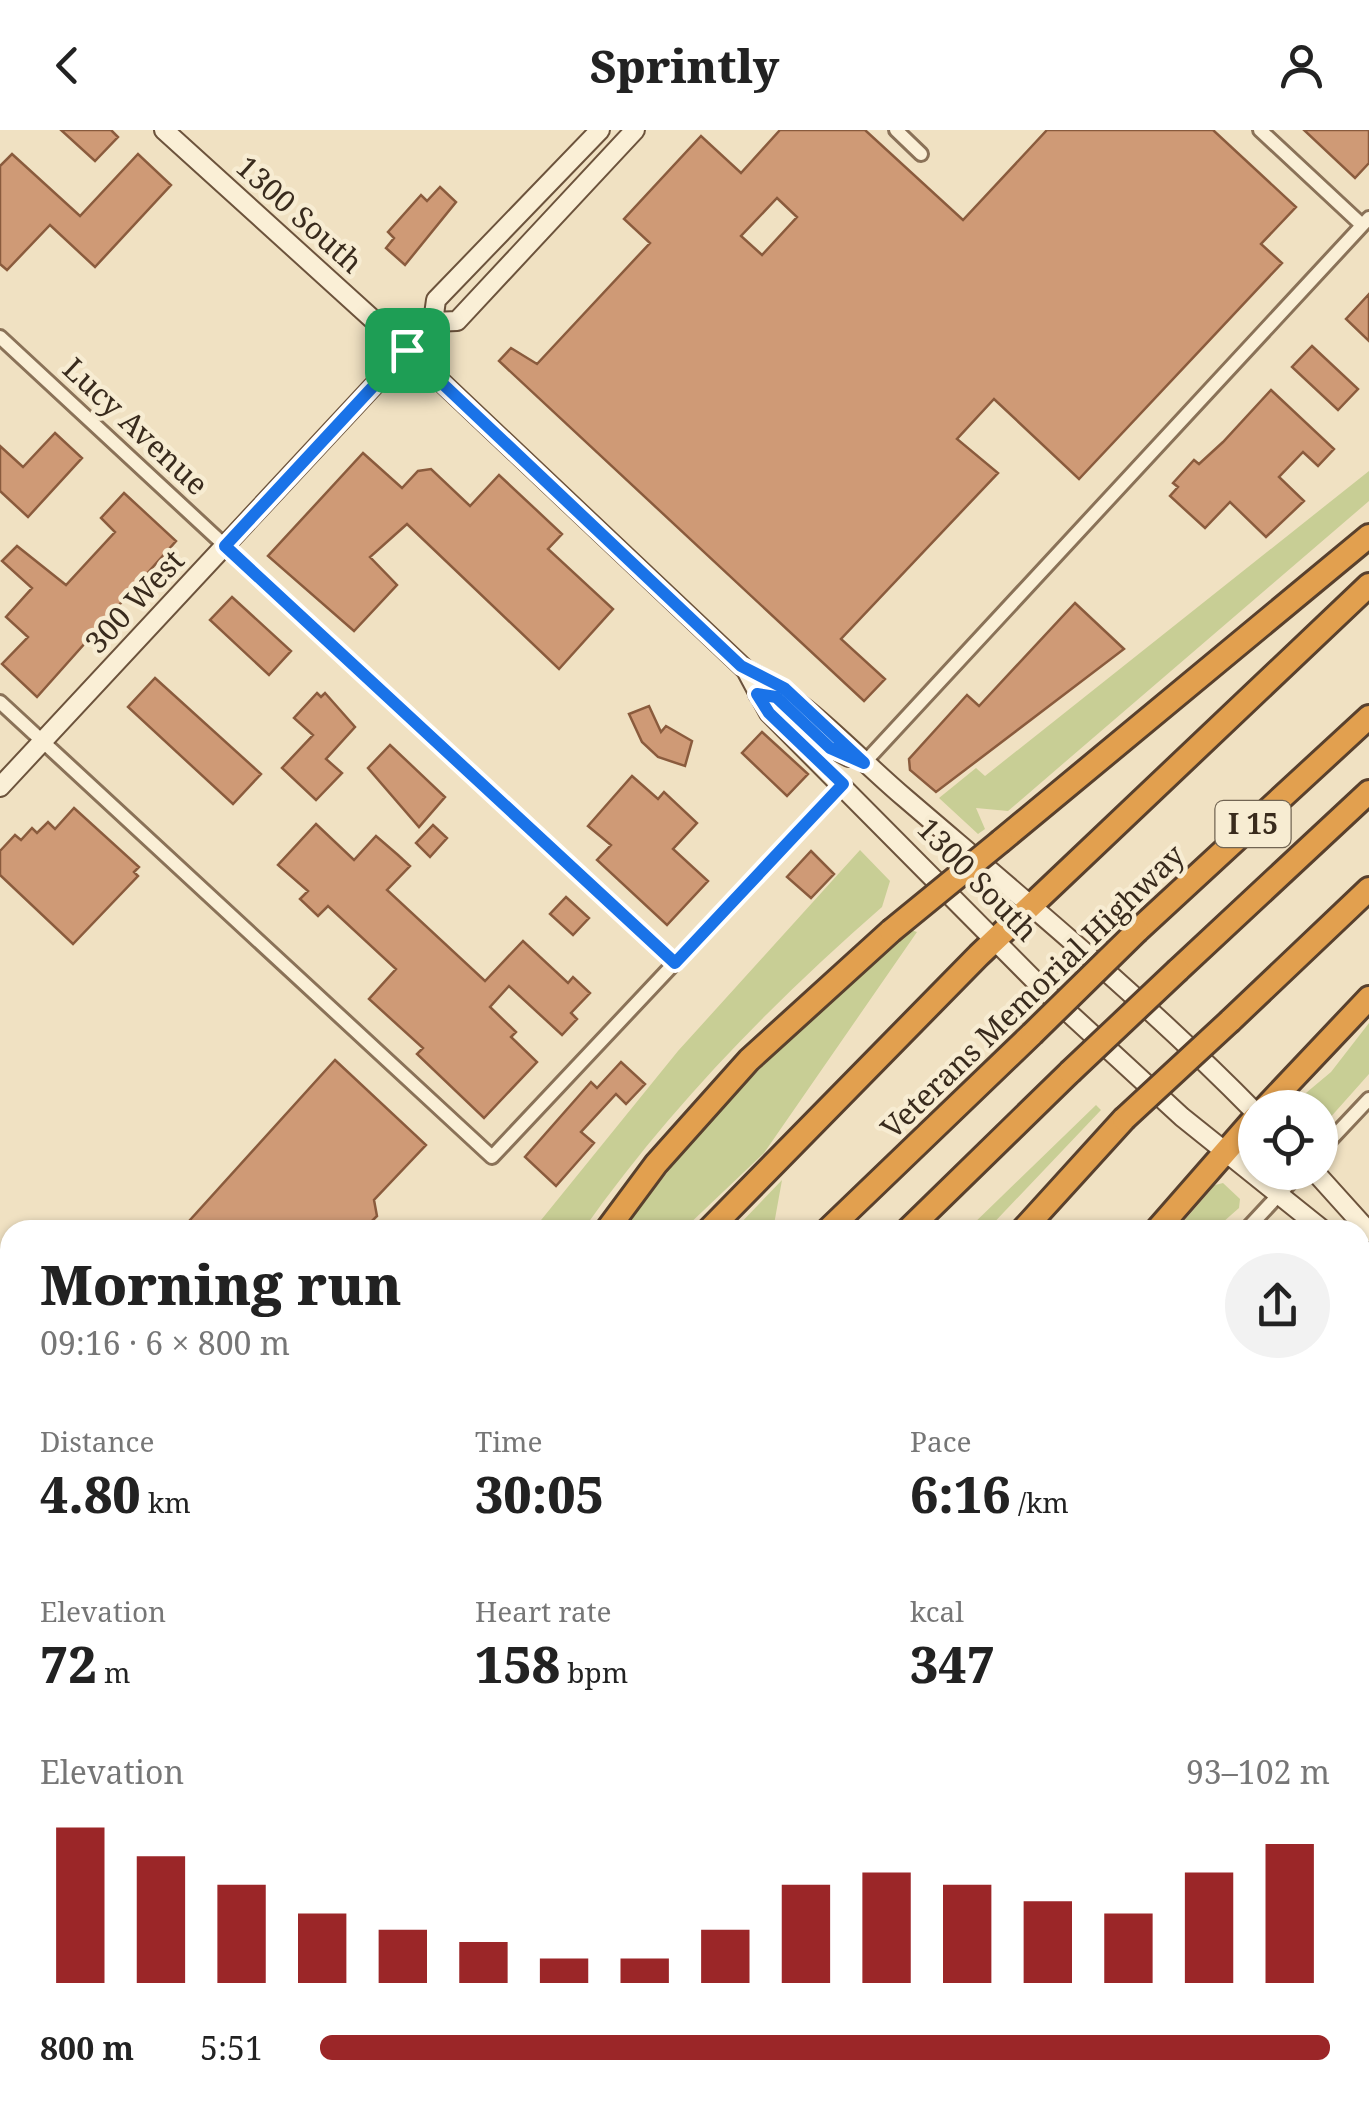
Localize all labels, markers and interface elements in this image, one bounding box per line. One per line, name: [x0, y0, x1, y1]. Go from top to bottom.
text: Sprintly: [590, 35, 779, 96]
icon: back: [40, 38, 95, 93]
icon: person: [1274, 38, 1329, 93]
street label: 1300 South: [228, 146, 372, 282]
pin: [365, 308, 450, 393]
icon: arrive: [380, 323, 435, 378]
street label: Lucy Avenue: [55, 348, 217, 504]
street label: 300 West: [75, 540, 193, 662]
road number: I 15: [1216, 801, 1290, 847]
street label: 1300 South: [909, 808, 1047, 950]
street label: Veterans Memorial Highway: [871, 835, 1193, 1147]
map controls: [1238, 1090, 1338, 1190]
button: locate: [1238, 1090, 1338, 1190]
text: Morning run: [40, 1246, 402, 1321]
button: share: [1225, 1253, 1330, 1358]
text: 09:16 · 6 × 800 m: [40, 1321, 290, 1364]
text: Distance: [40, 1422, 154, 1460]
text: Time: [475, 1422, 543, 1460]
text: Pace: [910, 1422, 971, 1460]
text: 4.80: [40, 1460, 141, 1528]
text: 30:05: [475, 1460, 604, 1528]
text: 6:16: [910, 1460, 1011, 1528]
text: km: [141, 1483, 191, 1521]
text: /km: [1011, 1483, 1069, 1521]
text: Elevation: [40, 1592, 166, 1630]
text: Heart rate: [475, 1592, 612, 1630]
text: kcal: [910, 1592, 964, 1630]
text: 72: [40, 1630, 97, 1698]
text: 158: [475, 1630, 560, 1698]
text: 347: [910, 1630, 995, 1698]
text: m: [97, 1653, 130, 1691]
text: bpm: [560, 1653, 628, 1691]
text: Elevation: [40, 1750, 184, 1793]
text: 93–102 m: [1186, 1750, 1330, 1793]
text: 800 m: [40, 2026, 134, 2069]
text: 5:51: [200, 2026, 263, 2069]

